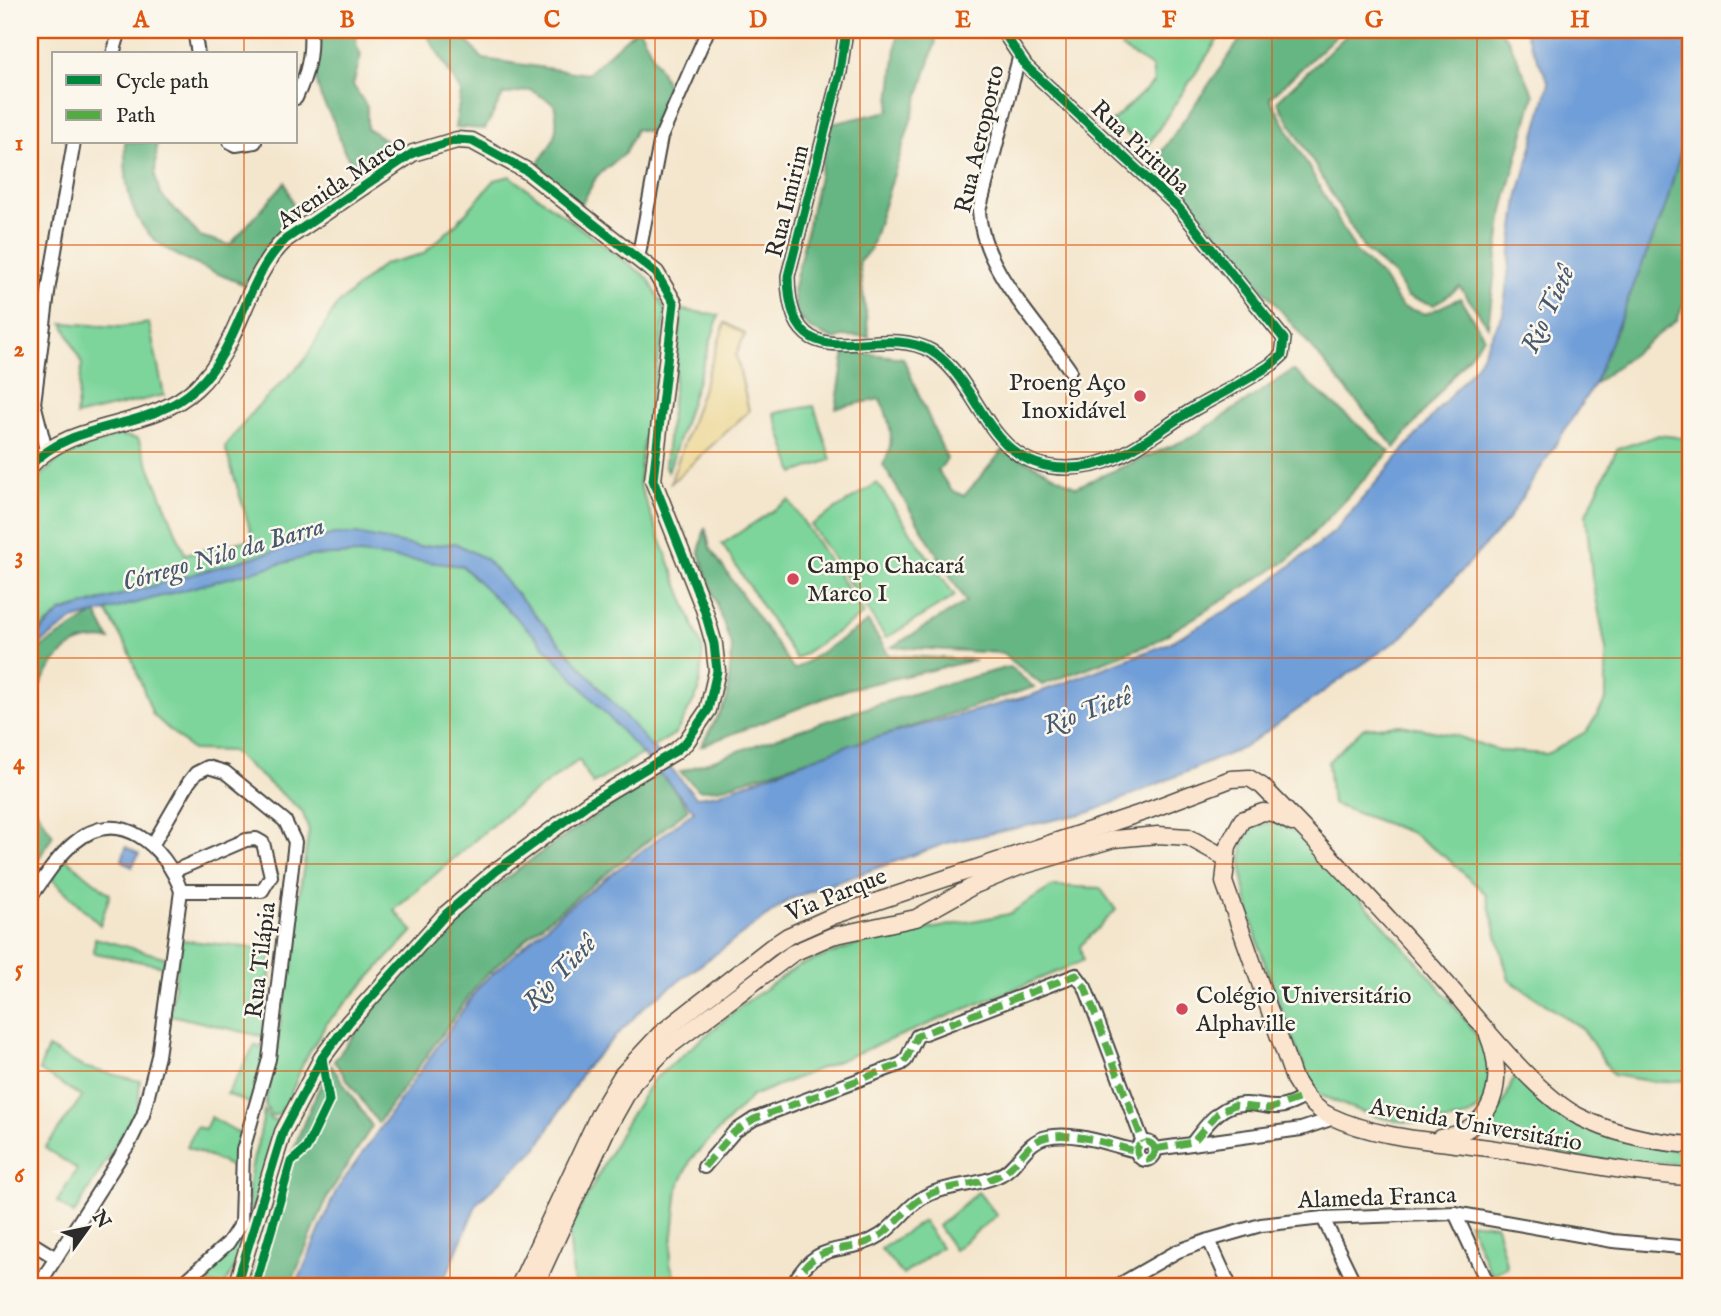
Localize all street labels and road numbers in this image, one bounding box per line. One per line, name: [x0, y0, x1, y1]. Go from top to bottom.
street label: Rua Aeroporto: [948, 62, 1013, 216]
street label: Rua Pirituba: [1083, 94, 1197, 203]
street label: Avenida Marco: [270, 127, 413, 238]
street label: Rua Imirim: [759, 142, 817, 261]
street label: Via Parque: [781, 861, 891, 930]
street label: Rua Tilápia: [239, 900, 284, 1020]
street label: Avenida Universitário: [1366, 1091, 1585, 1159]
street label: Alameda Franca: [1296, 1180, 1457, 1217]

